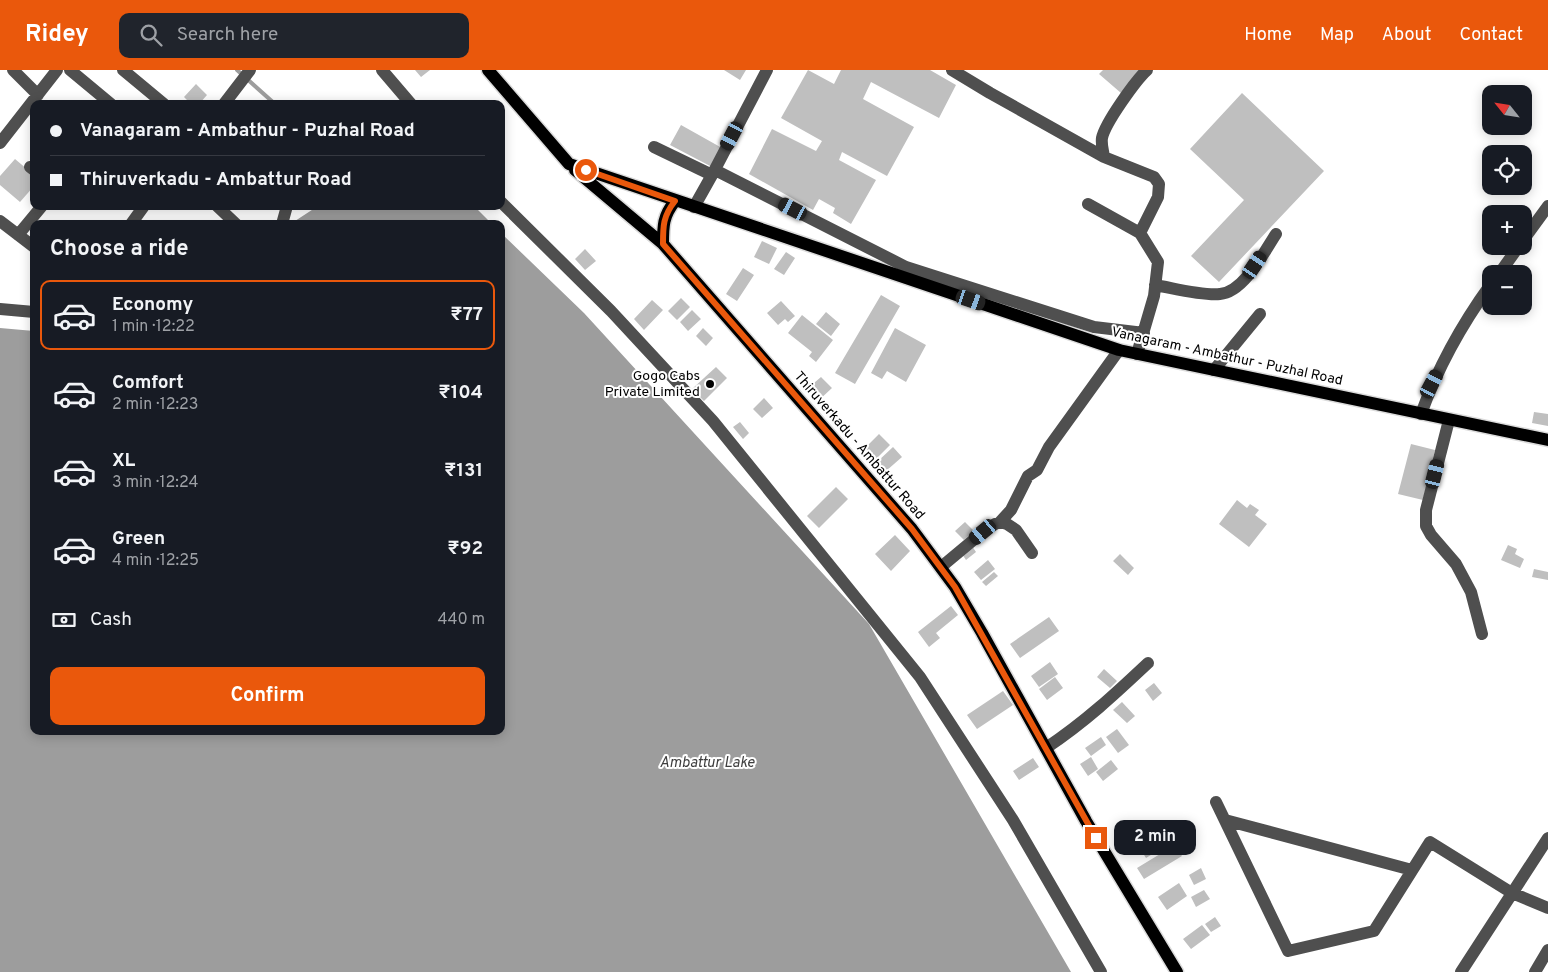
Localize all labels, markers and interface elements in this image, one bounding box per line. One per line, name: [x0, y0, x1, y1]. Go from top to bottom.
search box: [119, 13, 469, 58]
text: Ridey: [25, 20, 89, 50]
icon: search: [137, 21, 165, 49]
text: Search here: [177, 23, 278, 47]
text: Home: [1244, 24, 1292, 47]
text: Map: [1320, 24, 1354, 47]
text: About: [1382, 24, 1431, 47]
text: Contact: [1459, 24, 1523, 47]
north arrow: [1482, 85, 1532, 135]
map controls: [1482, 85, 1532, 315]
text: Vanagaram - Ambathur - Puzhal Road: [80, 119, 415, 143]
car: [718, 119, 745, 153]
button: locate: [1482, 145, 1532, 195]
route start: [575, 159, 597, 181]
text: Thiruverkadu - Ambattur Road: [80, 168, 352, 192]
car: [776, 196, 809, 222]
button: +: [1482, 205, 1532, 255]
text: Choose a ride: [50, 236, 188, 263]
car: [1240, 248, 1269, 282]
button: −: [1482, 265, 1532, 315]
car: [954, 288, 987, 312]
icon: car: [52, 293, 97, 338]
text: Economy: [112, 293, 193, 317]
text: ₹77: [450, 303, 483, 327]
text: 1 min · 12:22: [112, 317, 195, 337]
street label: Vanagaram - Ambathur - Puzhal Road: [1110, 324, 1344, 390]
car: [1418, 367, 1445, 401]
place label: Gogo Cabs Private Limited: [605, 368, 700, 401]
street label: Thiruverkadu - Ambattur Road: [790, 368, 928, 524]
icon: car: [52, 371, 97, 416]
text: Comfort: [112, 371, 184, 395]
marker: Gogo Cabs Private Limited: [704, 378, 716, 390]
text: ₹104: [438, 381, 483, 405]
text: 2 min · 12:23: [112, 395, 198, 415]
icon: car: [52, 449, 97, 494]
text: XL: [112, 449, 135, 473]
car: [1424, 458, 1445, 490]
text: ₹131: [444, 459, 483, 483]
text: 3 min · 12:24: [112, 473, 198, 493]
car: [966, 517, 999, 547]
icon: car: [52, 527, 97, 572]
text: Green: [112, 527, 165, 551]
text: ₹92: [447, 537, 483, 561]
text: 4 min · 12:25: [112, 551, 199, 571]
icon: cash: [50, 606, 78, 634]
text: Cash: [90, 608, 132, 632]
text: 440 m: [438, 610, 485, 630]
button: Confirm: [50, 667, 485, 725]
water label: Ambattur Lake: [659, 754, 755, 773]
callout: 2 min: [1114, 820, 1196, 856]
route end: [1085, 827, 1107, 849]
text: 2 min: [1134, 827, 1176, 847]

